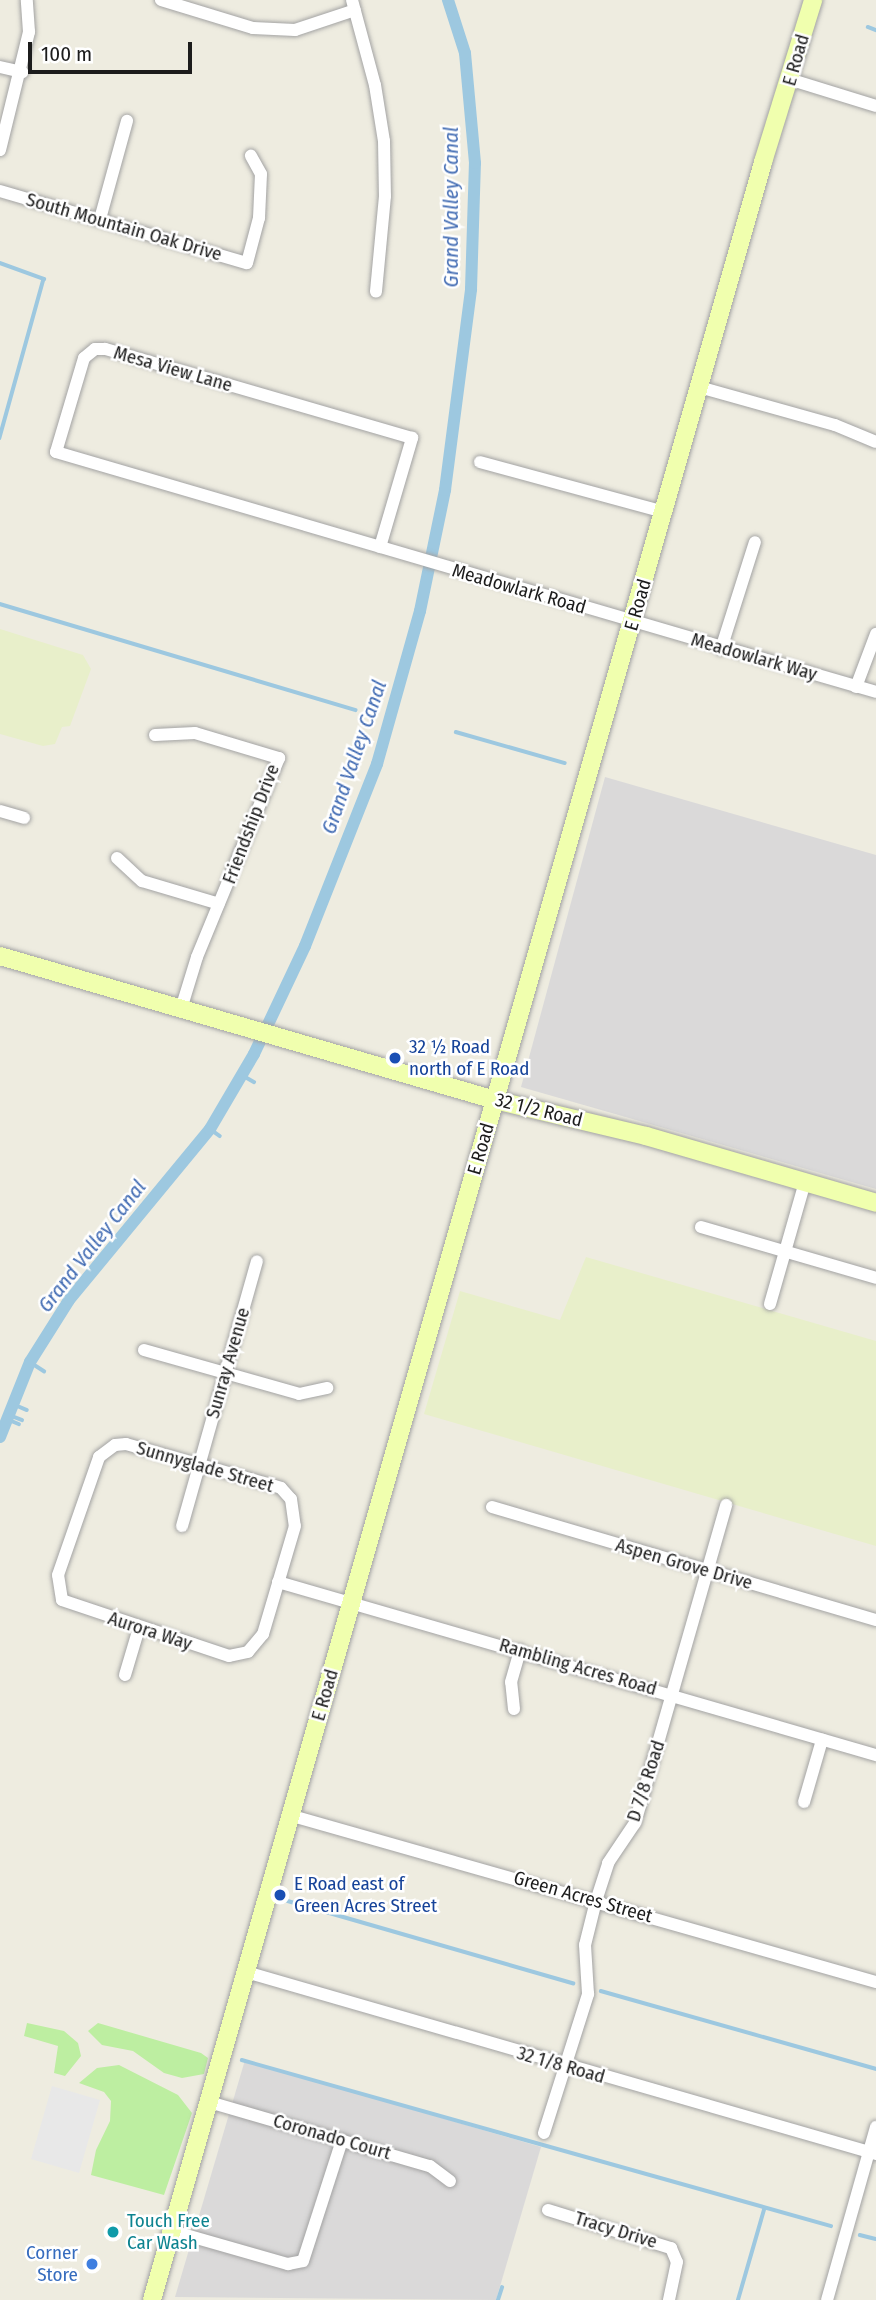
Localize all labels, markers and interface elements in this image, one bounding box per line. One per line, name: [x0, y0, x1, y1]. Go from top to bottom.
scale bar: [32, 28, 196, 72]
street label: E Road: [778, 31, 814, 89]
text: 100 m: [41, 41, 92, 67]
water label: Grand Valley Canal: [438, 127, 464, 287]
street label: South Mountain Oak Drive: [23, 188, 225, 266]
street label: Mesa View Lane: [111, 341, 235, 397]
street label: Meadowlark Road: [449, 559, 589, 619]
street label: E Road: [620, 576, 656, 634]
street label: Meadowlark Way: [688, 628, 820, 686]
water label: Grand Valley Canal: [316, 677, 392, 837]
street label: Friendship Drive: [218, 761, 284, 887]
place label: 32 ½ Road north of E Road: [409, 1036, 529, 1080]
marker: 32 ½ Road north of E Road: [387, 1050, 403, 1066]
street label: 32 1/2 Road: [493, 1088, 585, 1132]
street label: E Road: [463, 1120, 499, 1178]
water label: Grand Valley Canal: [33, 1175, 151, 1317]
street label: Sunray Avenue: [201, 1305, 255, 1421]
street label: Sunnyglade Street: [134, 1437, 276, 1497]
street label: Aspen Grove Drive: [613, 1534, 755, 1594]
street label: Aurora Way: [105, 1607, 195, 1655]
street label: Rambling Acres Road: [497, 1634, 659, 1700]
street label: E Road: [307, 1666, 343, 1724]
street label: D 7/8 Road: [622, 1737, 670, 1825]
street label: Green Acres Street: [511, 1866, 655, 1928]
place label: E Road east of Green Acres Street: [294, 1873, 437, 1917]
marker: E Road east of Green Acres Street: [272, 1887, 288, 1903]
street label: 32 1/8 Road: [514, 2042, 608, 2088]
street label: Coronado Court: [271, 2109, 393, 2165]
street label: Tracy Drive: [572, 2207, 660, 2253]
place label: Touch Free Car Wash: [127, 2210, 210, 2254]
marker: Touch Free Car Wash: [105, 2224, 121, 2240]
place label: Corner Store: [26, 2242, 78, 2286]
marker: Corner Store: [84, 2256, 100, 2272]

